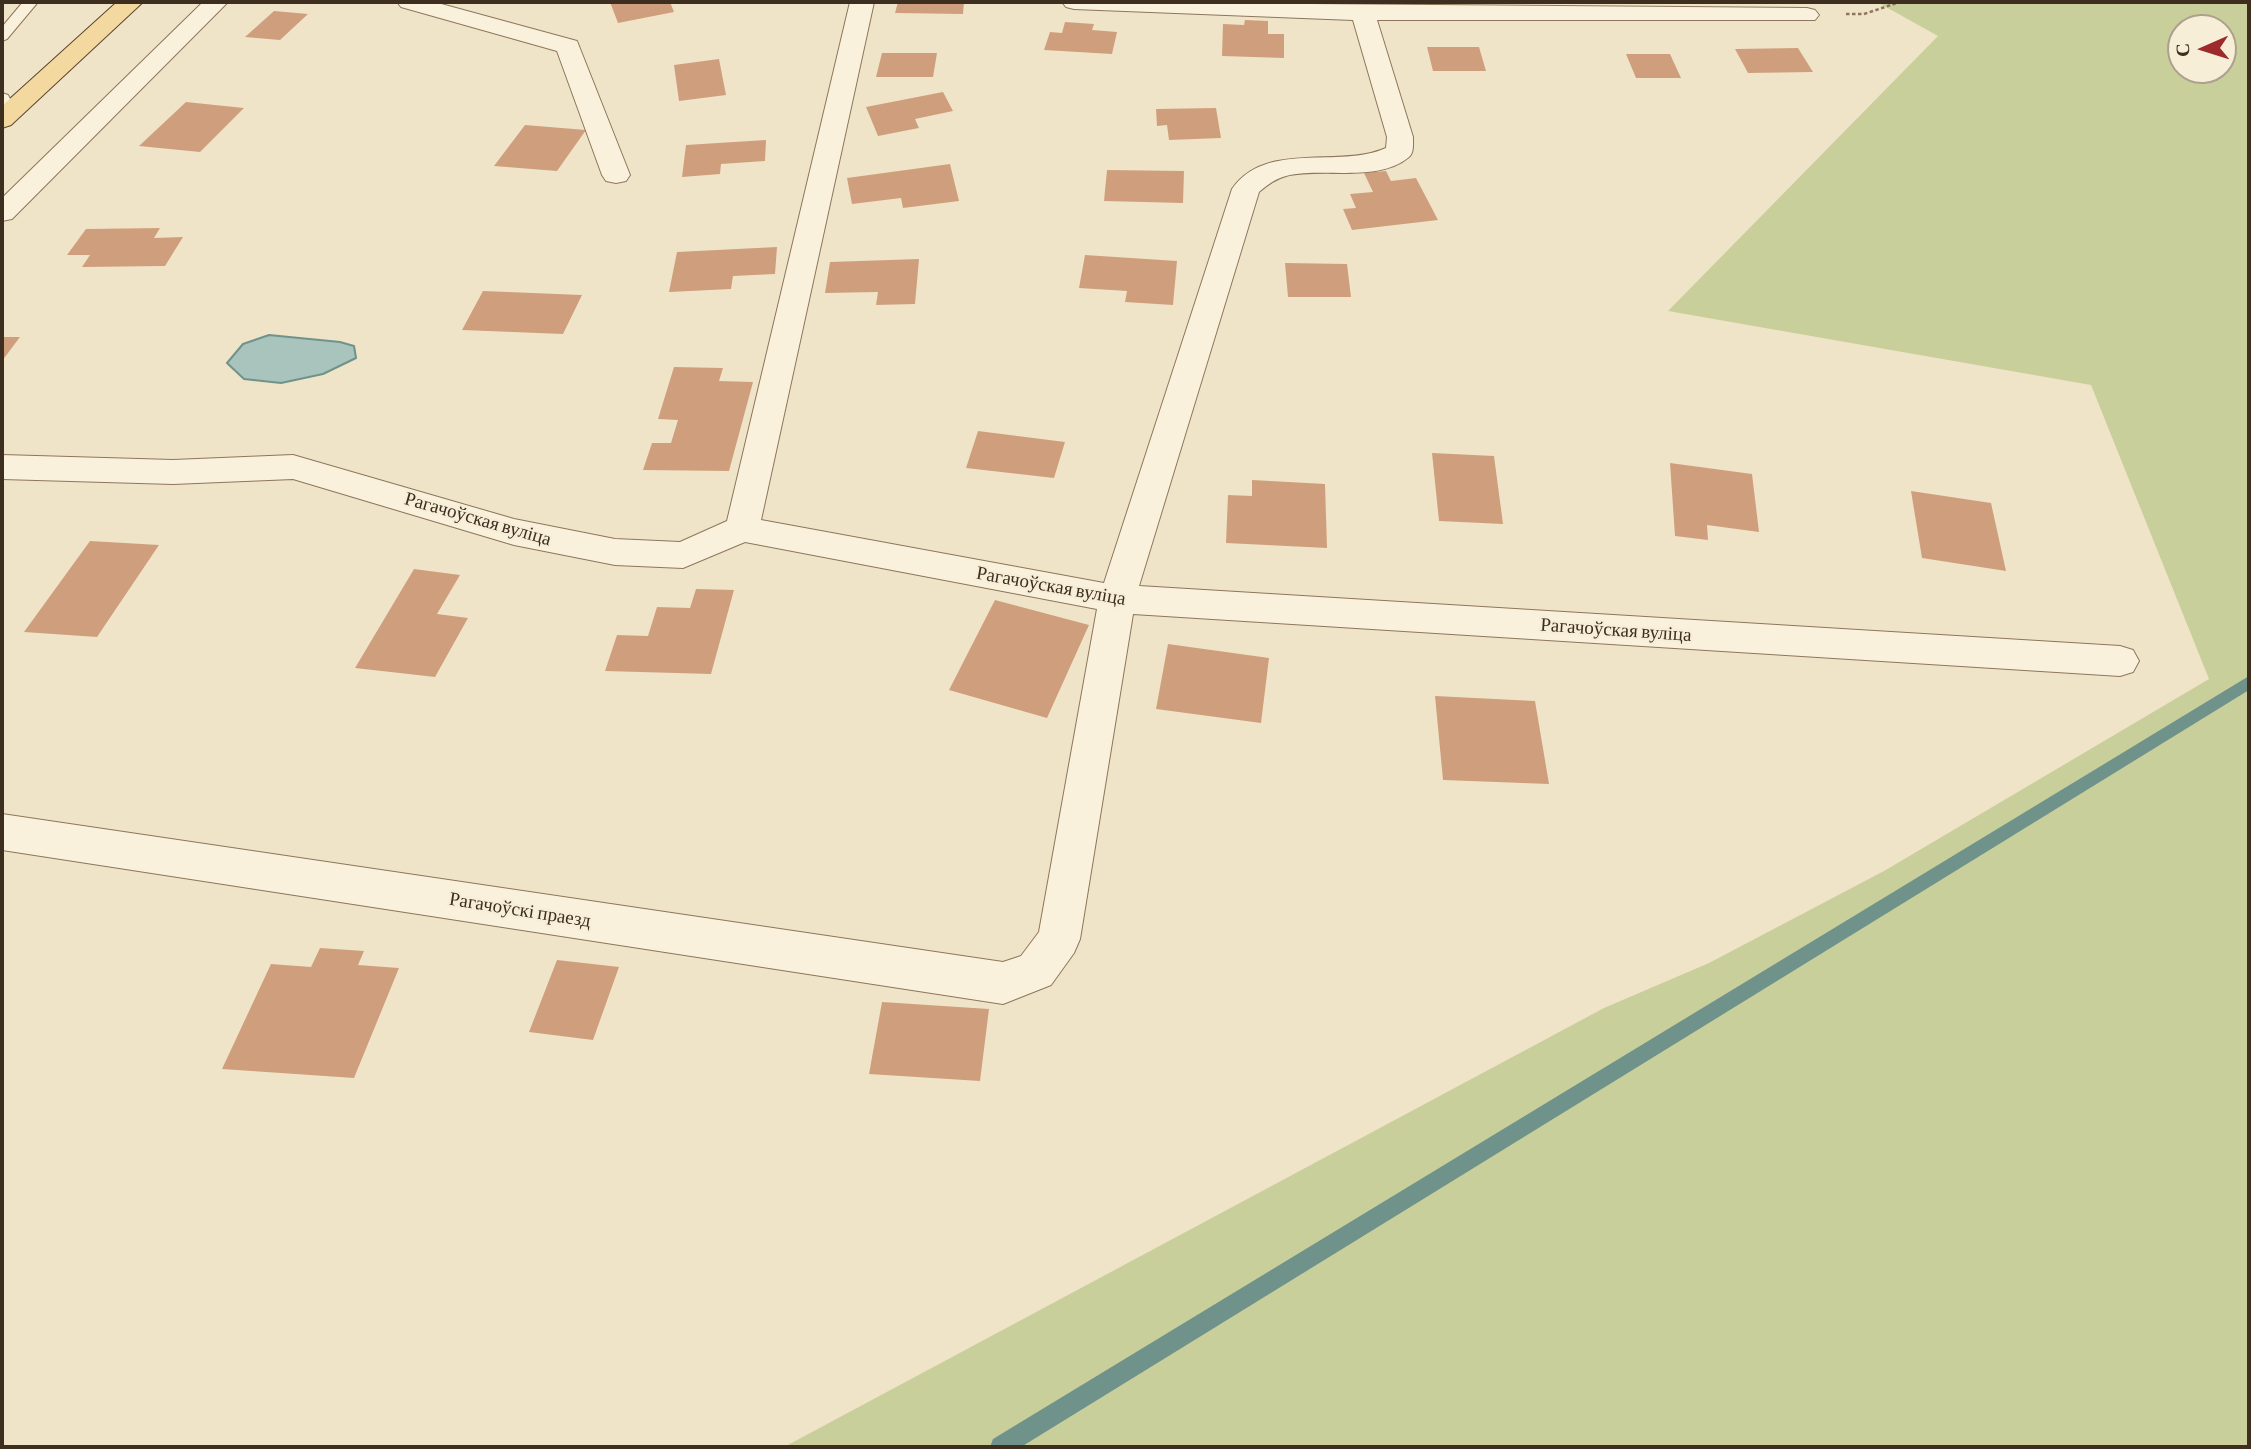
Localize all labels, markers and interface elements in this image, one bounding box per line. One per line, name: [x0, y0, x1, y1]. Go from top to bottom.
north arrow: [2167, 14, 2237, 84]
text: С: [2172, 43, 2193, 57]
street label: Рагачоўская вуліца: [402, 487, 554, 551]
street label: Рагачоўская вуліца: [974, 562, 1128, 610]
street label: Рагачоўская вуліца: [1540, 613, 1692, 647]
street label: Рагачоўскі праезд: [448, 888, 592, 932]

